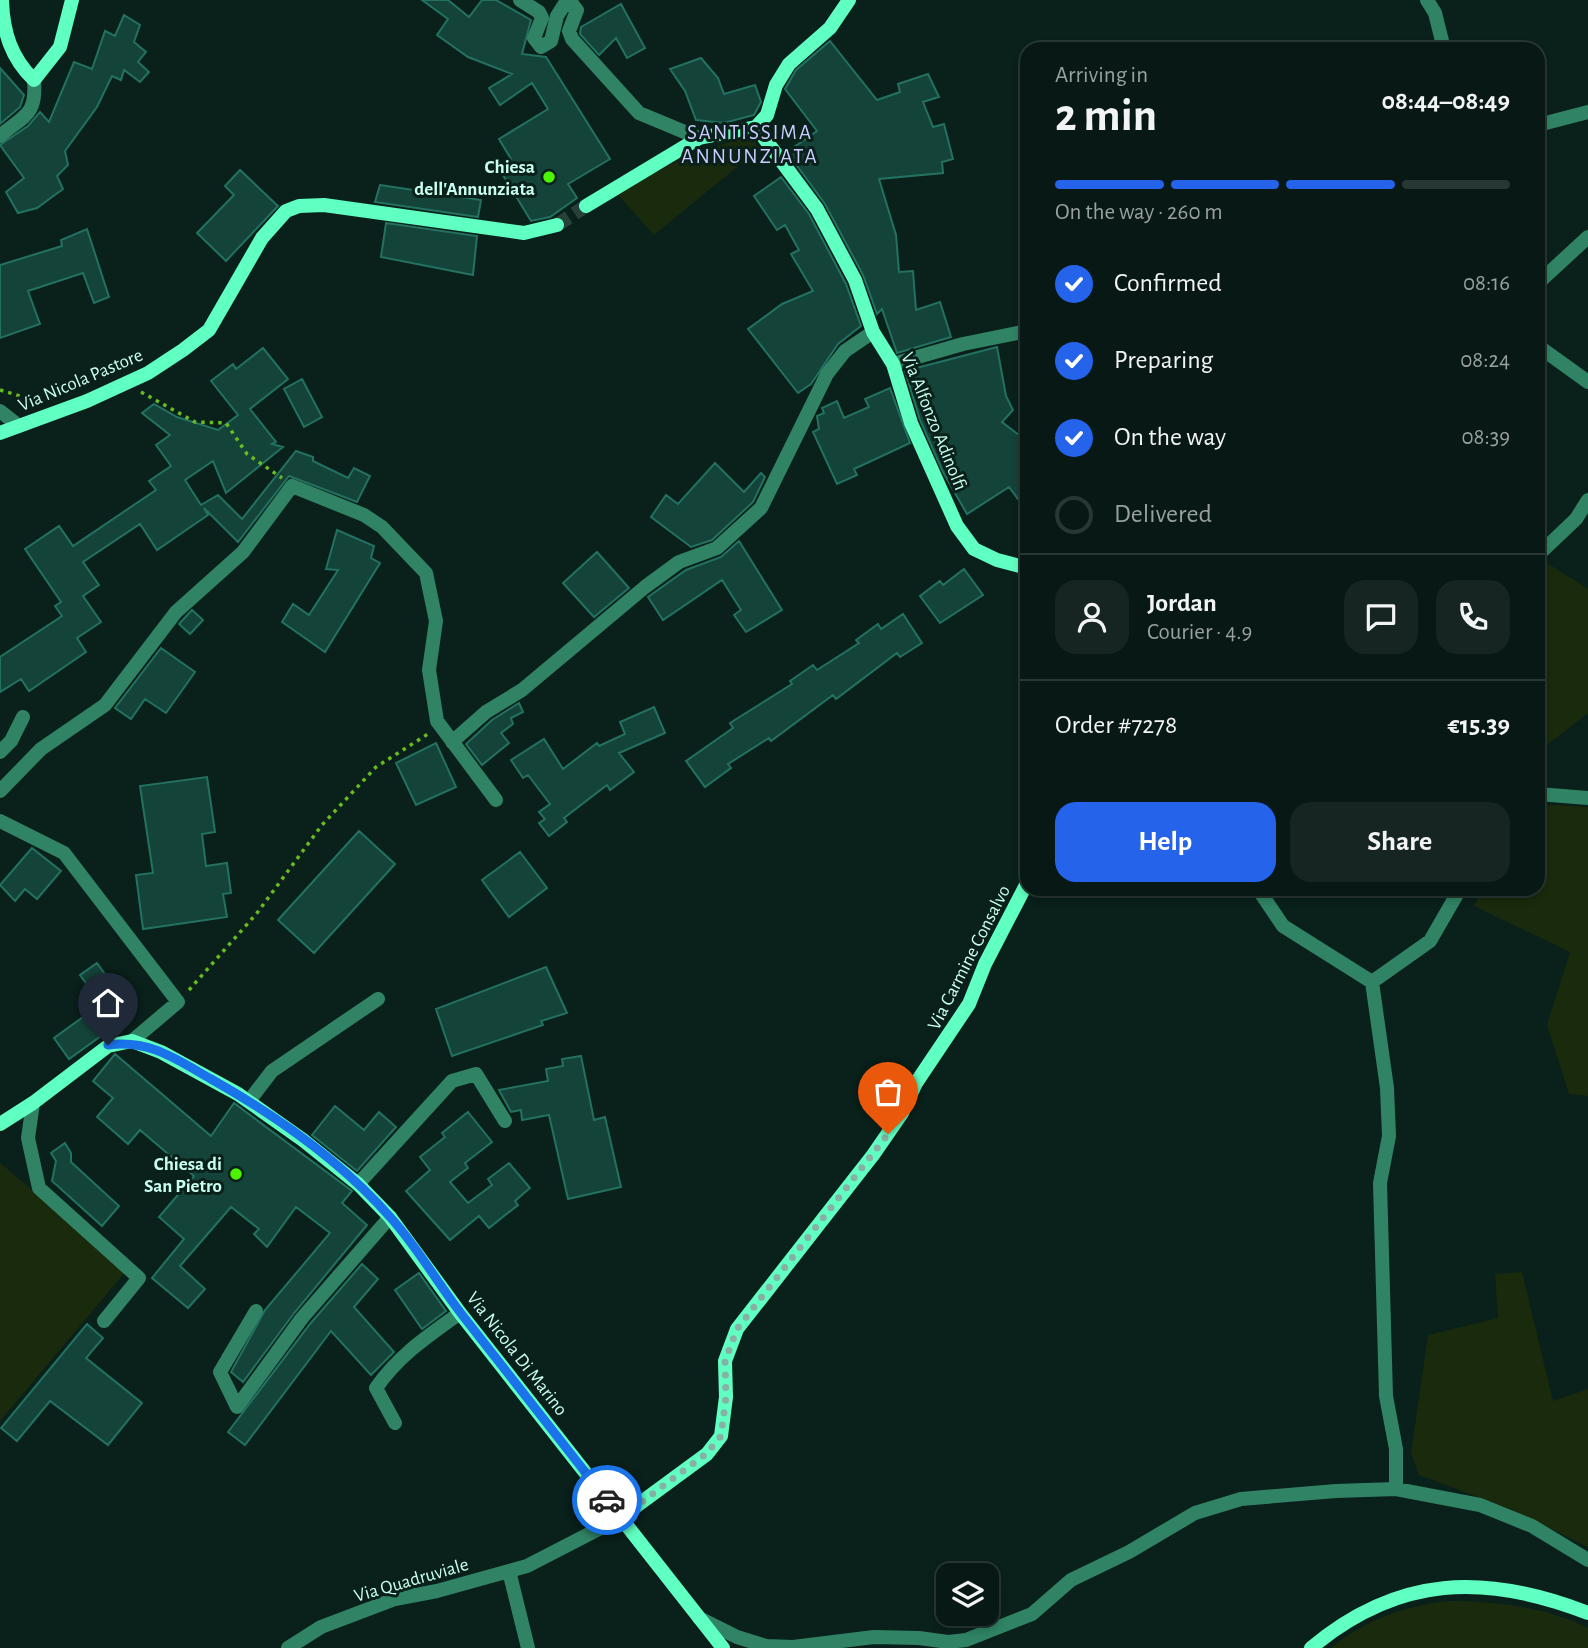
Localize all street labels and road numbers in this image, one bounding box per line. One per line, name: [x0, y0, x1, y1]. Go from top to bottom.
street label: Via Nicola Pastore: [16, 346, 146, 415]
street label: Via Alfonzo Adinolfi: [897, 350, 970, 493]
street label: Via Carmine Consalvo: [925, 882, 1014, 1033]
street label: Via Nicola Di Marino: [463, 1288, 571, 1419]
street label: Via Quadruviale: [352, 1555, 471, 1606]

